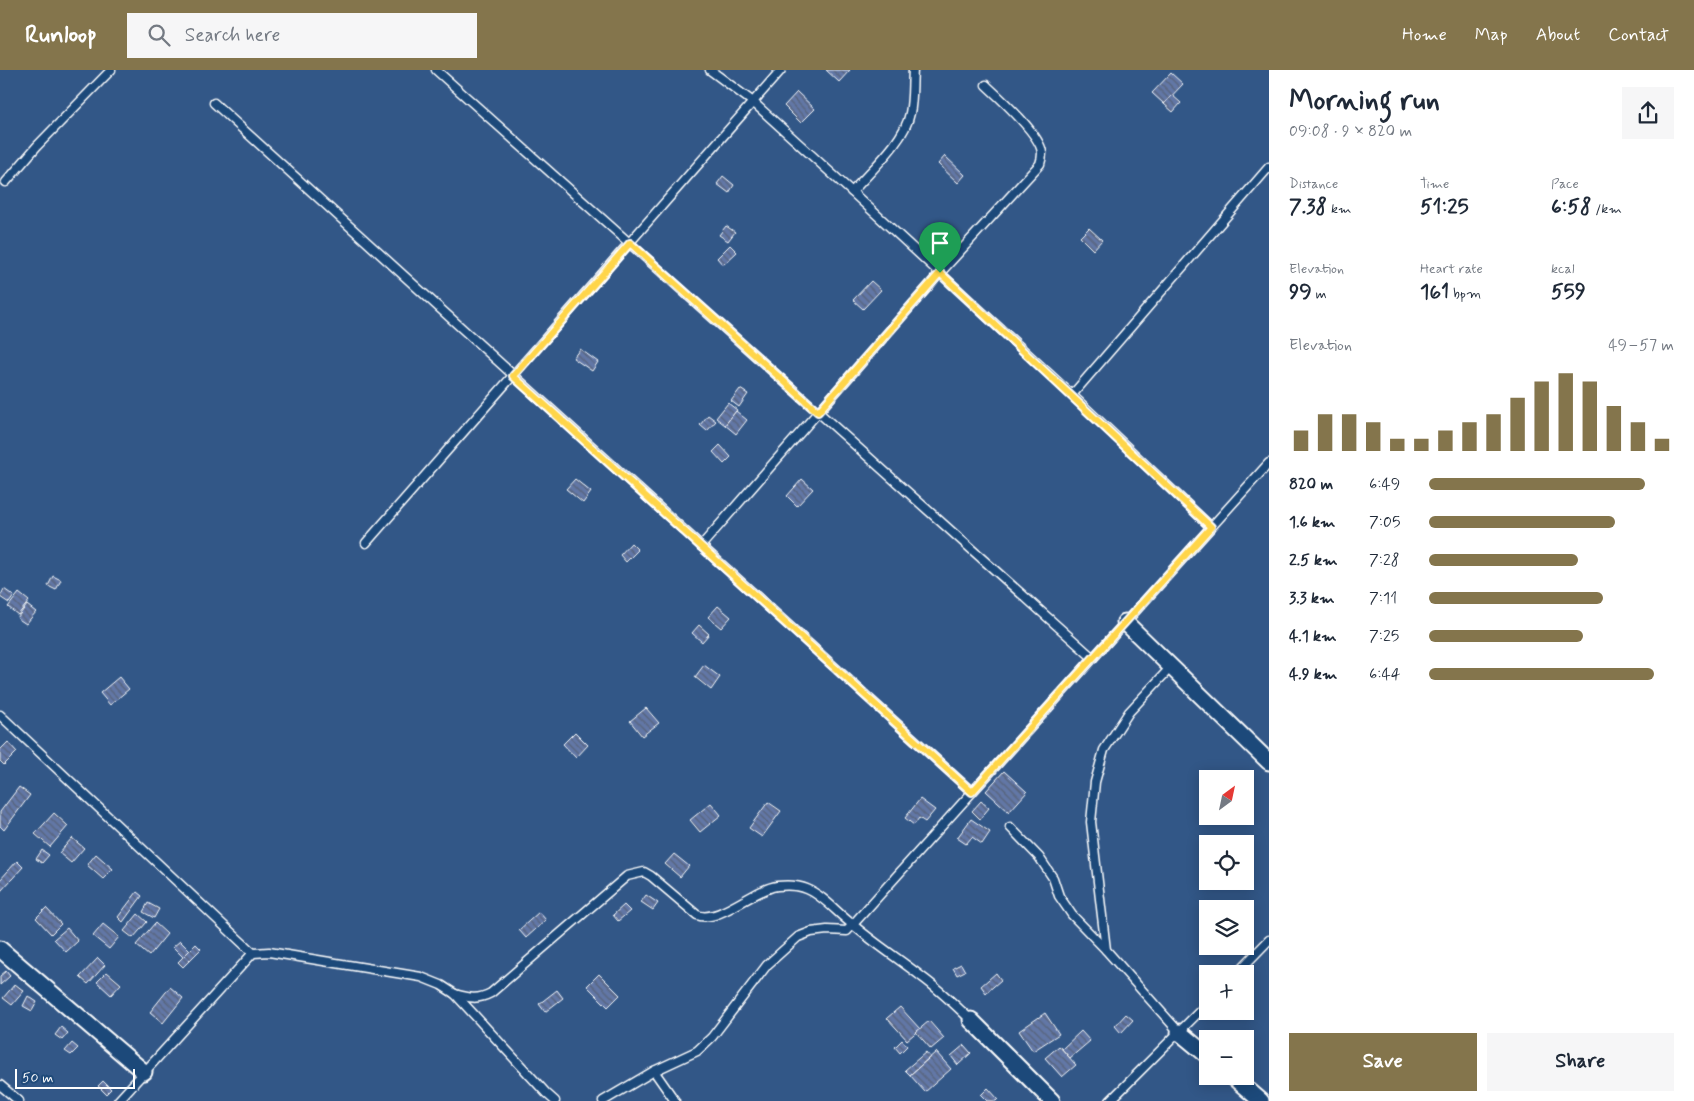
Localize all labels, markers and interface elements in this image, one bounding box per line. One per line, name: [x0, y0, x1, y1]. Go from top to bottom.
search box: [127, 13, 477, 58]
text: Runloop: [25, 20, 97, 51]
icon: search: [145, 21, 173, 49]
text: Search here: [185, 23, 280, 48]
text: Home: [1402, 23, 1447, 47]
text: Map: [1475, 23, 1508, 47]
text: About: [1536, 23, 1580, 47]
text: Contact: [1608, 23, 1669, 47]
text: Morning run: [1289, 83, 1440, 120]
button: share: [1622, 87, 1674, 139]
text: 09:08 · 9 × 820 m: [1289, 121, 1412, 142]
text: Distance: [1289, 175, 1338, 193]
text: Time: [1420, 175, 1449, 193]
text: Pace: [1551, 175, 1579, 193]
text: 7.38: [1289, 193, 1327, 221]
text: 51:25: [1420, 193, 1469, 221]
text: 6:58: [1551, 193, 1591, 221]
text: km: [1327, 200, 1351, 218]
text: /km: [1591, 200, 1622, 218]
pin: [919, 222, 961, 273]
icon: arrive: [926, 229, 954, 257]
text: Elevation: [1289, 260, 1344, 278]
text: Heart rate: [1420, 260, 1483, 278]
text: kcal: [1551, 260, 1575, 278]
text: 99: [1289, 278, 1312, 306]
text: 161: [1420, 278, 1449, 306]
text: 559: [1551, 278, 1586, 306]
text: m: [1312, 285, 1327, 303]
text: bpm: [1449, 285, 1481, 303]
text: Elevation: [1289, 335, 1352, 356]
text: 49–57 m: [1608, 335, 1674, 356]
text: 820 m: [1289, 474, 1333, 495]
text: 6:49: [1369, 474, 1400, 495]
text: 1.6 km: [1289, 512, 1335, 533]
text: 7:05: [1369, 512, 1400, 533]
text: 2.5 km: [1289, 550, 1337, 571]
text: 7:28: [1369, 550, 1400, 571]
text: 3.3 km: [1289, 588, 1334, 609]
text: 7:11: [1369, 588, 1397, 609]
text: 4.1 km: [1289, 626, 1336, 647]
text: 7:25: [1369, 626, 1399, 647]
text: 4.9 km: [1289, 664, 1337, 685]
text: 6:44: [1369, 664, 1401, 685]
north arrow: [1199, 770, 1254, 825]
map controls: [1199, 770, 1254, 1085]
button: locate: [1199, 835, 1254, 890]
button: layers: [1199, 900, 1254, 955]
button: +: [1199, 965, 1254, 1020]
button: −: [1199, 1030, 1254, 1085]
button: Save: [1289, 1033, 1477, 1091]
button: Share: [1487, 1033, 1674, 1091]
scale bar: [15, 1066, 135, 1089]
text: 50 m: [22, 1069, 53, 1087]

